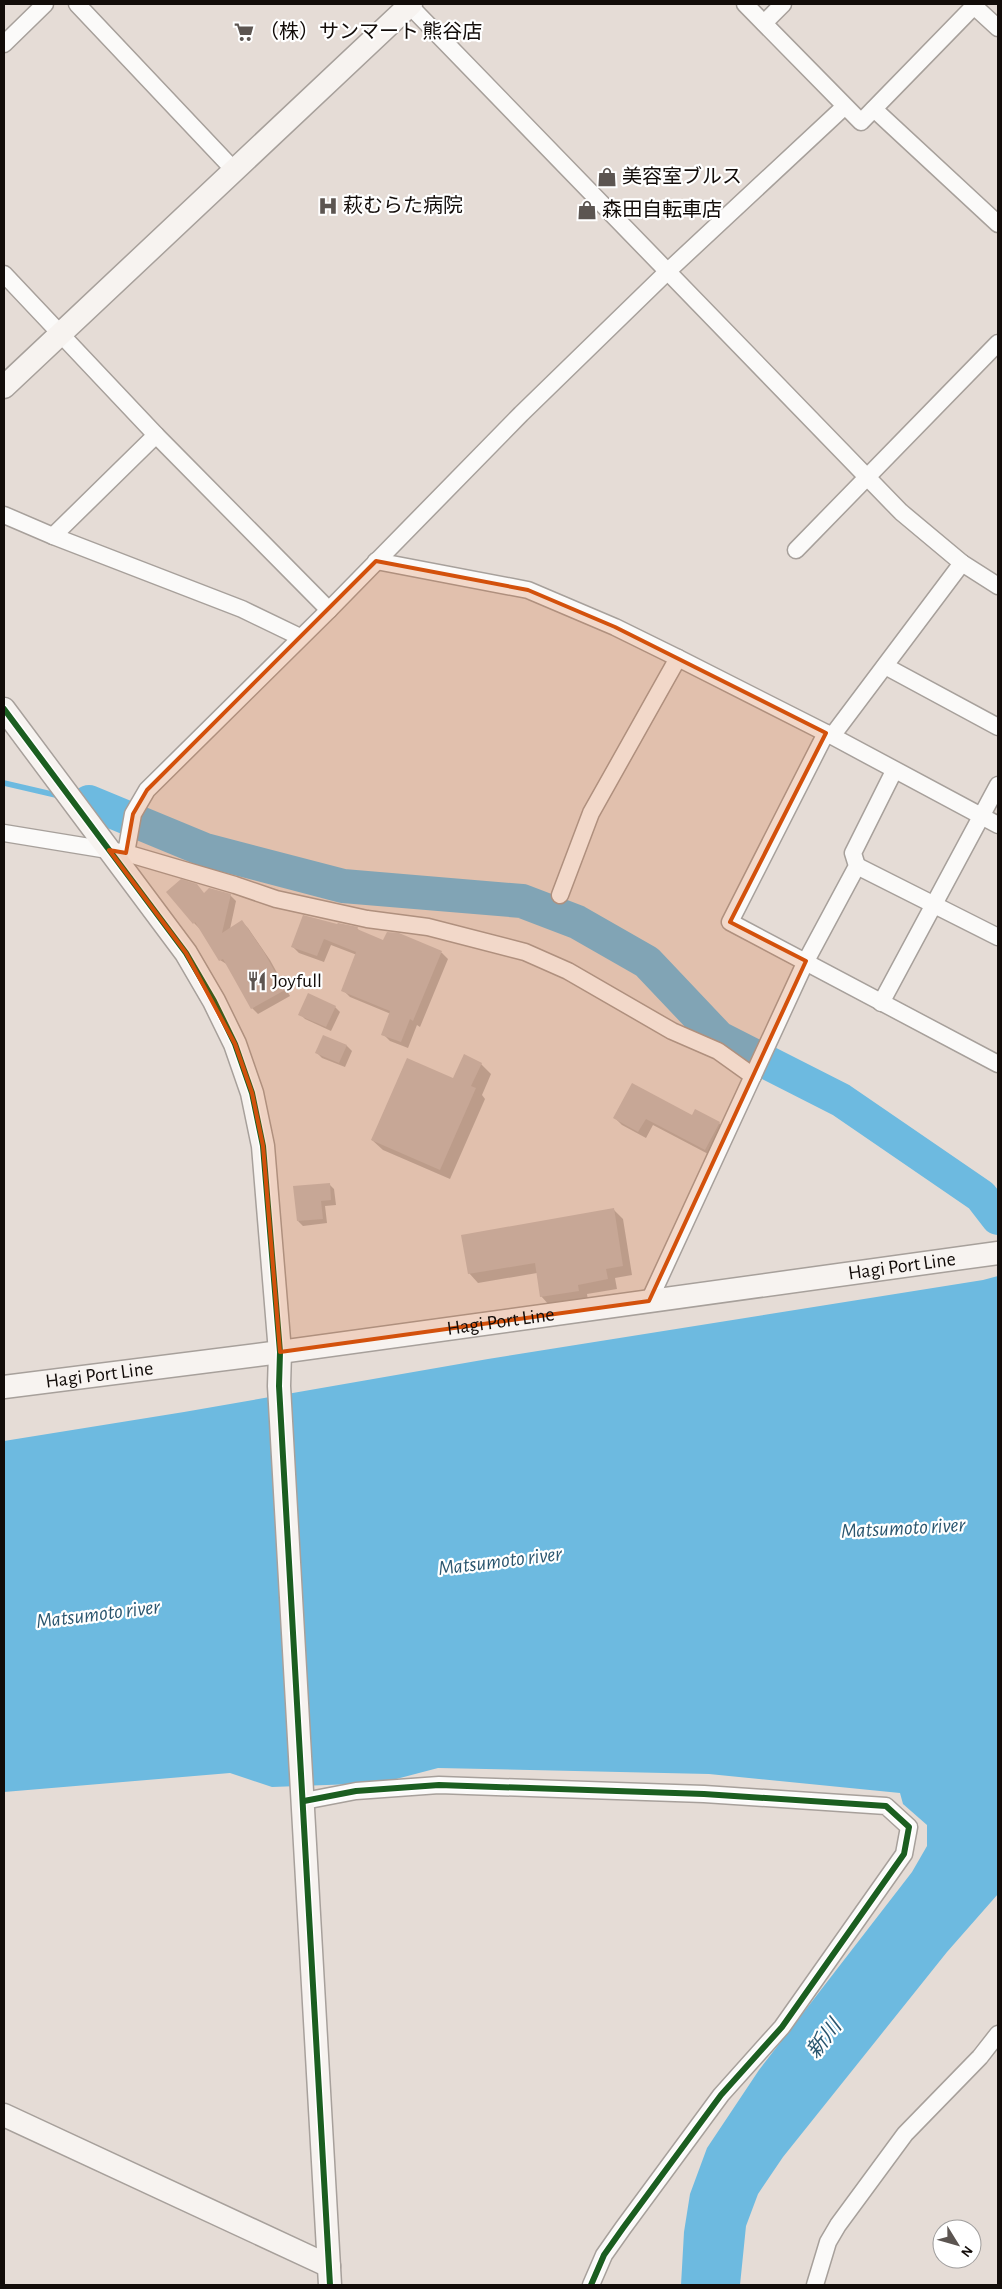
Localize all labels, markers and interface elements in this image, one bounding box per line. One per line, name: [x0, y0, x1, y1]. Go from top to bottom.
place label: （株）サンマート 熊谷店: [259, 20, 482, 42]
supermarket icon: （株）サンマート 熊谷店: [233, 21, 255, 43]
place label: 美容室ブルス: [622, 165, 742, 187]
shop icon: 美容室ブルス: [596, 166, 618, 188]
place label: 萩むらた病院: [343, 194, 463, 216]
hospital icon: 萩むらた病院: [317, 195, 339, 217]
shop icon: 森田自転車店: [576, 199, 598, 221]
place label: 森田自転車店: [602, 199, 722, 220]
restaurant icon: Joyfull: [246, 970, 268, 992]
place label: Joyfull: [272, 971, 322, 991]
street label: Hagi Port Line: [847, 1249, 957, 1284]
street label: Hagi Port Line: [446, 1304, 556, 1339]
street label: Hagi Port Line: [44, 1358, 154, 1392]
water label: Matsumoto river: [840, 1514, 967, 1542]
water label: Matsumoto river: [437, 1543, 564, 1579]
water label: Matsumoto river: [35, 1596, 162, 1632]
water label: 新川: [802, 2014, 846, 2062]
north arrow: [932, 2219, 982, 2269]
text: N: [958, 2243, 975, 2259]

